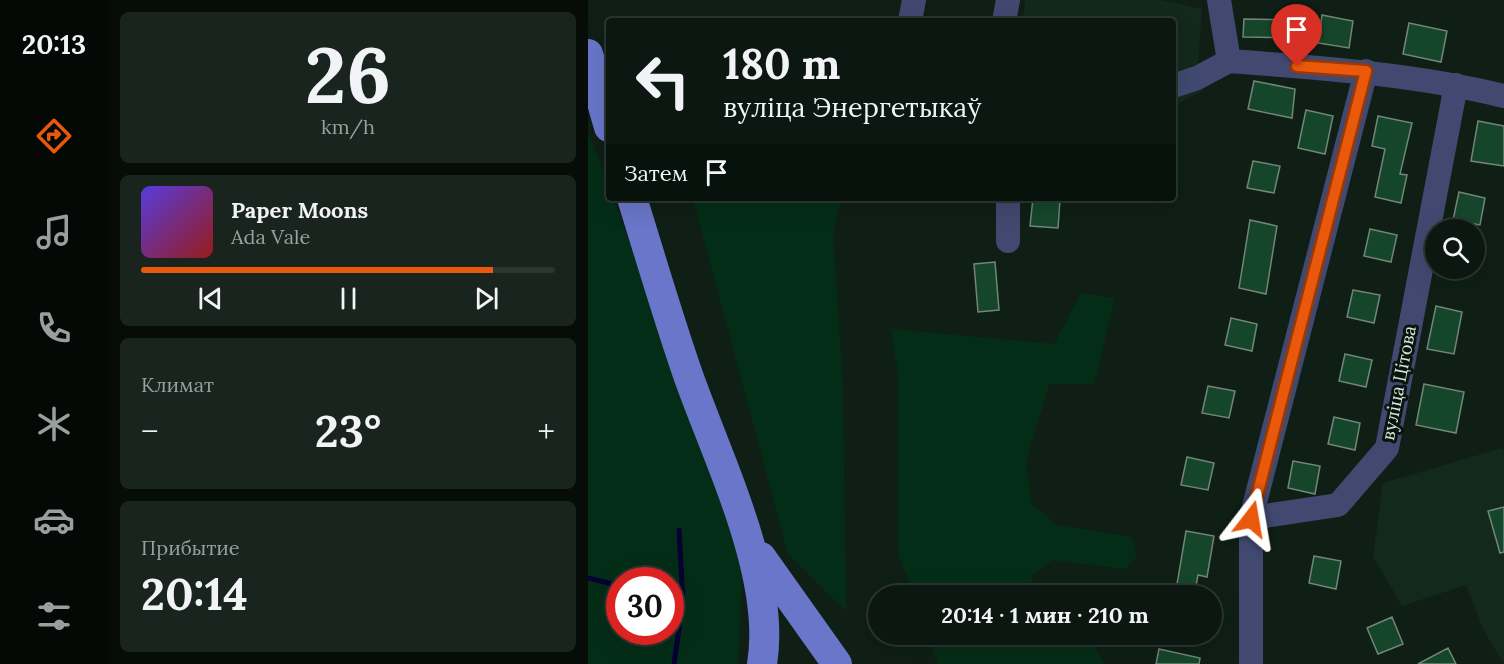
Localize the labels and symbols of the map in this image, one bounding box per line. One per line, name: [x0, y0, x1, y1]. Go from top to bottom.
pin: [1271, 4, 1322, 66]
street label: вуліца Цітова: [1376, 324, 1421, 442]
position arrow: [1219, 487, 1283, 551]
speed limit sign: 30: [606, 567, 684, 645]

